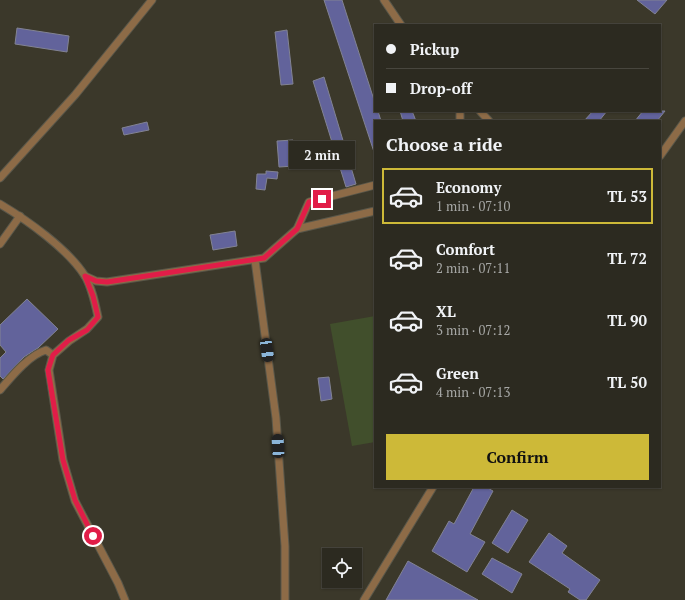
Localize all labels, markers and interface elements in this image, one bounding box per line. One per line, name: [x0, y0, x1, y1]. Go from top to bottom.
text: Pickup: [410, 39, 459, 59]
text: Drop-off: [410, 78, 472, 98]
text: Choose a ride: [386, 132, 502, 156]
callout: 2 min: [289, 141, 355, 169]
text: 2 min: [304, 146, 340, 164]
text: Economy: [436, 177, 501, 197]
icon: car: [388, 178, 424, 214]
text: TL 53: [607, 186, 647, 206]
route end: [313, 190, 331, 208]
text: 1 min · 07:10: [436, 197, 510, 215]
text: Comfort: [436, 239, 495, 259]
icon: car: [388, 240, 424, 276]
text: TL 72: [607, 248, 647, 268]
text: 2 min · 07:11: [436, 259, 510, 277]
text: XL: [436, 301, 456, 321]
icon: car: [388, 302, 424, 338]
text: TL 90: [607, 310, 647, 330]
text: 3 min · 07:12: [436, 321, 510, 339]
car: [259, 337, 275, 363]
text: Green: [436, 363, 479, 383]
icon: car: [388, 364, 424, 400]
text: TL 50: [607, 372, 647, 392]
text: 4 min · 07:13: [436, 383, 510, 401]
car: [271, 434, 285, 458]
button: Confirm: [386, 434, 649, 480]
route start: [84, 527, 102, 545]
map controls: [322, 548, 362, 588]
button: locate: [322, 548, 362, 588]

